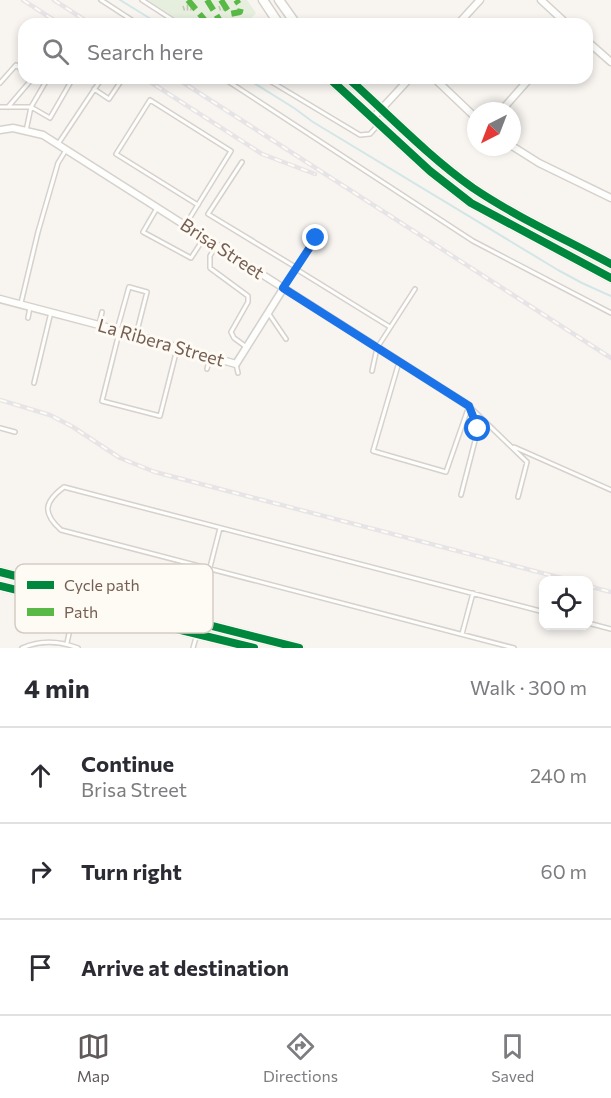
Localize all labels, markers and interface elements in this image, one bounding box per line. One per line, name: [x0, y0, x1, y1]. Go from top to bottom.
search box: [18, 18, 593, 84]
icon: search: [39, 35, 72, 68]
text: Search here: [87, 38, 203, 65]
north arrow: [467, 102, 521, 156]
street label: Brisa Street: [177, 213, 269, 283]
route end: [302, 224, 328, 250]
street label: La Ribera Street: [95, 313, 227, 371]
route start: [464, 415, 490, 441]
legend: [15, 564, 213, 633]
text: Cycle path: [64, 575, 140, 594]
map controls: [539, 576, 593, 630]
button: locate: [539, 576, 593, 630]
text: Path: [64, 602, 98, 621]
text: 4 min: [24, 672, 90, 703]
text: Walk · 300 m: [470, 675, 587, 699]
text: Continue: [81, 750, 174, 777]
icon: ahead: [24, 759, 57, 792]
text: 240 m: [530, 763, 587, 787]
text: Brisa Street: [81, 777, 187, 801]
icon: right: [24, 855, 57, 888]
text: Turn right: [81, 858, 182, 885]
text: 60 m: [541, 859, 587, 883]
icon: arrive: [24, 951, 57, 984]
text: Arrive at destination: [81, 954, 289, 981]
tab: Map: [77, 1030, 110, 1085]
tab: Directions: [263, 1030, 338, 1085]
tab: Saved: [491, 1030, 534, 1085]

